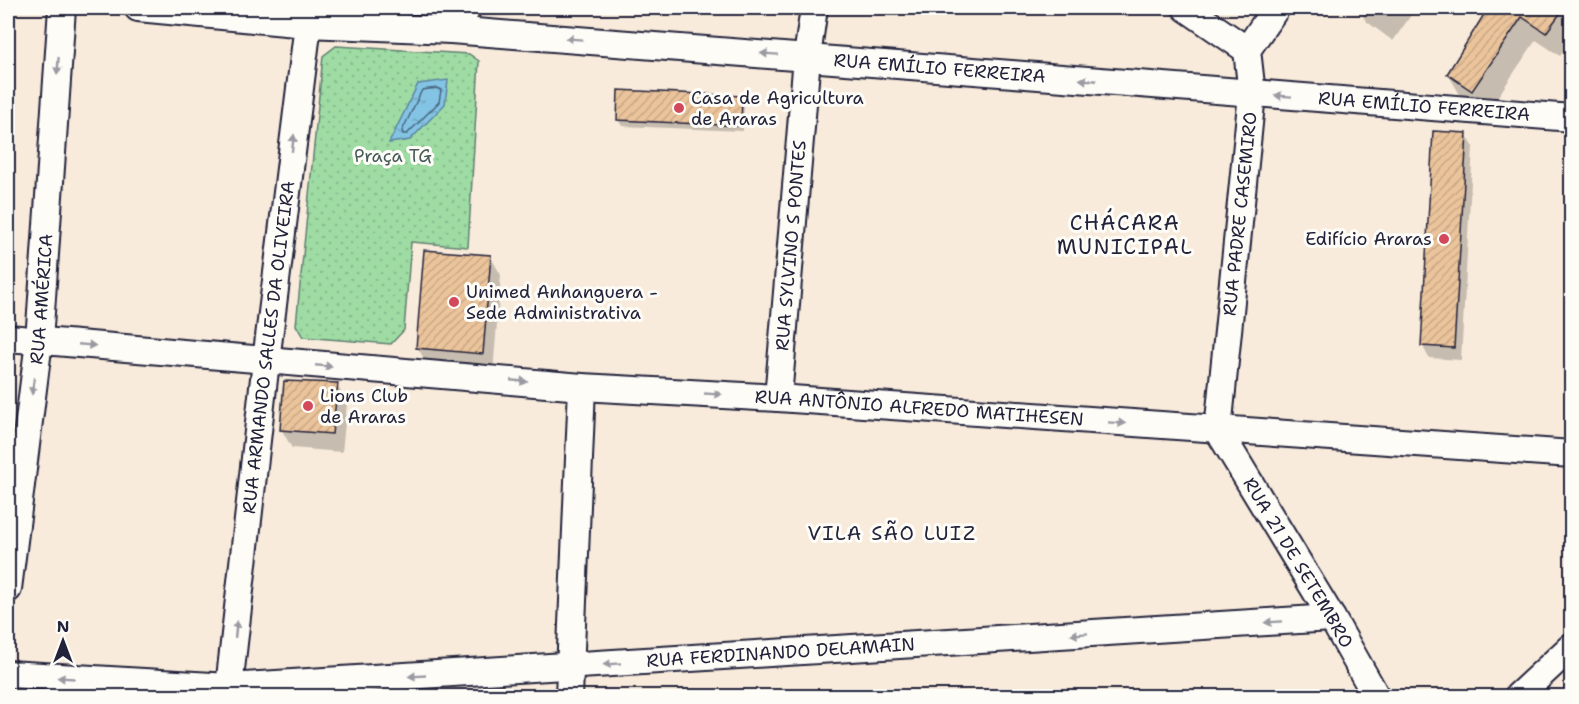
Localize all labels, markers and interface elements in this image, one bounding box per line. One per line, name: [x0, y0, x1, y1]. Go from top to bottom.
one-way arrow: [565, 34, 584, 44]
street label: RUA EMÍLIO FERREIRA: [833, 48, 1046, 89]
one-way arrow: [759, 49, 778, 59]
one-way arrow: [53, 56, 63, 75]
one-way arrow: [1079, 75, 1098, 85]
place label: Casa de Agricultura de Araras: [691, 86, 864, 131]
street label: RUA EMÍLIO FERREIRA: [1317, 86, 1531, 127]
one-way arrow: [1273, 91, 1292, 101]
marker: Casa de Agricultura de Araras: [672, 101, 686, 115]
street label: RUA PADRE CASEMIRO: [1217, 111, 1263, 317]
one-way arrow: [288, 133, 297, 152]
street label: RUA SYLVINO S PONTES: [770, 139, 812, 352]
park label: Praça TG: [354, 144, 432, 168]
street label: RUA ARMANDO SALLES DA OLIVEIRA: [237, 180, 300, 515]
district label: CHÁCARA MUNICIPAL: [1057, 208, 1193, 261]
place label: Edifício Araras: [1305, 227, 1432, 251]
marker: Edifício Araras: [1437, 232, 1451, 246]
street label: RUA AMÉRICA: [24, 233, 58, 366]
place label: Unimed Anhanguera - Sede Administrativa: [466, 280, 658, 325]
marker: Unimed Anhanguera - Sede Administrativa: [447, 295, 461, 309]
one-way arrow: [77, 340, 96, 350]
one-way arrow: [315, 361, 334, 371]
one-way arrow: [28, 376, 38, 395]
one-way arrow: [509, 377, 528, 386]
place label: Lions Club de Araras: [320, 384, 408, 429]
street label: RUA ANTÔNIO ALFREDO MATIHESEN: [754, 385, 1085, 432]
one-way arrow: [704, 390, 723, 399]
marker: Lions Club de Araras: [301, 399, 315, 413]
one-way arrow: [1108, 418, 1127, 427]
street label: RUA 21 DE SETEMBRO: [1238, 473, 1358, 652]
district label: VILA SÃO LUIZ: [807, 520, 977, 546]
north arrow: [33, 611, 93, 671]
text: N: [57, 616, 69, 637]
one-way arrow: [1264, 617, 1283, 626]
one-way arrow: [231, 619, 241, 638]
one-way arrow: [1069, 630, 1088, 639]
street label: RUA FERDINANDO DELAMAIN: [646, 632, 916, 673]
one-way arrow: [602, 660, 621, 669]
one-way arrow: [407, 671, 426, 680]
one-way arrow: [57, 673, 76, 682]

